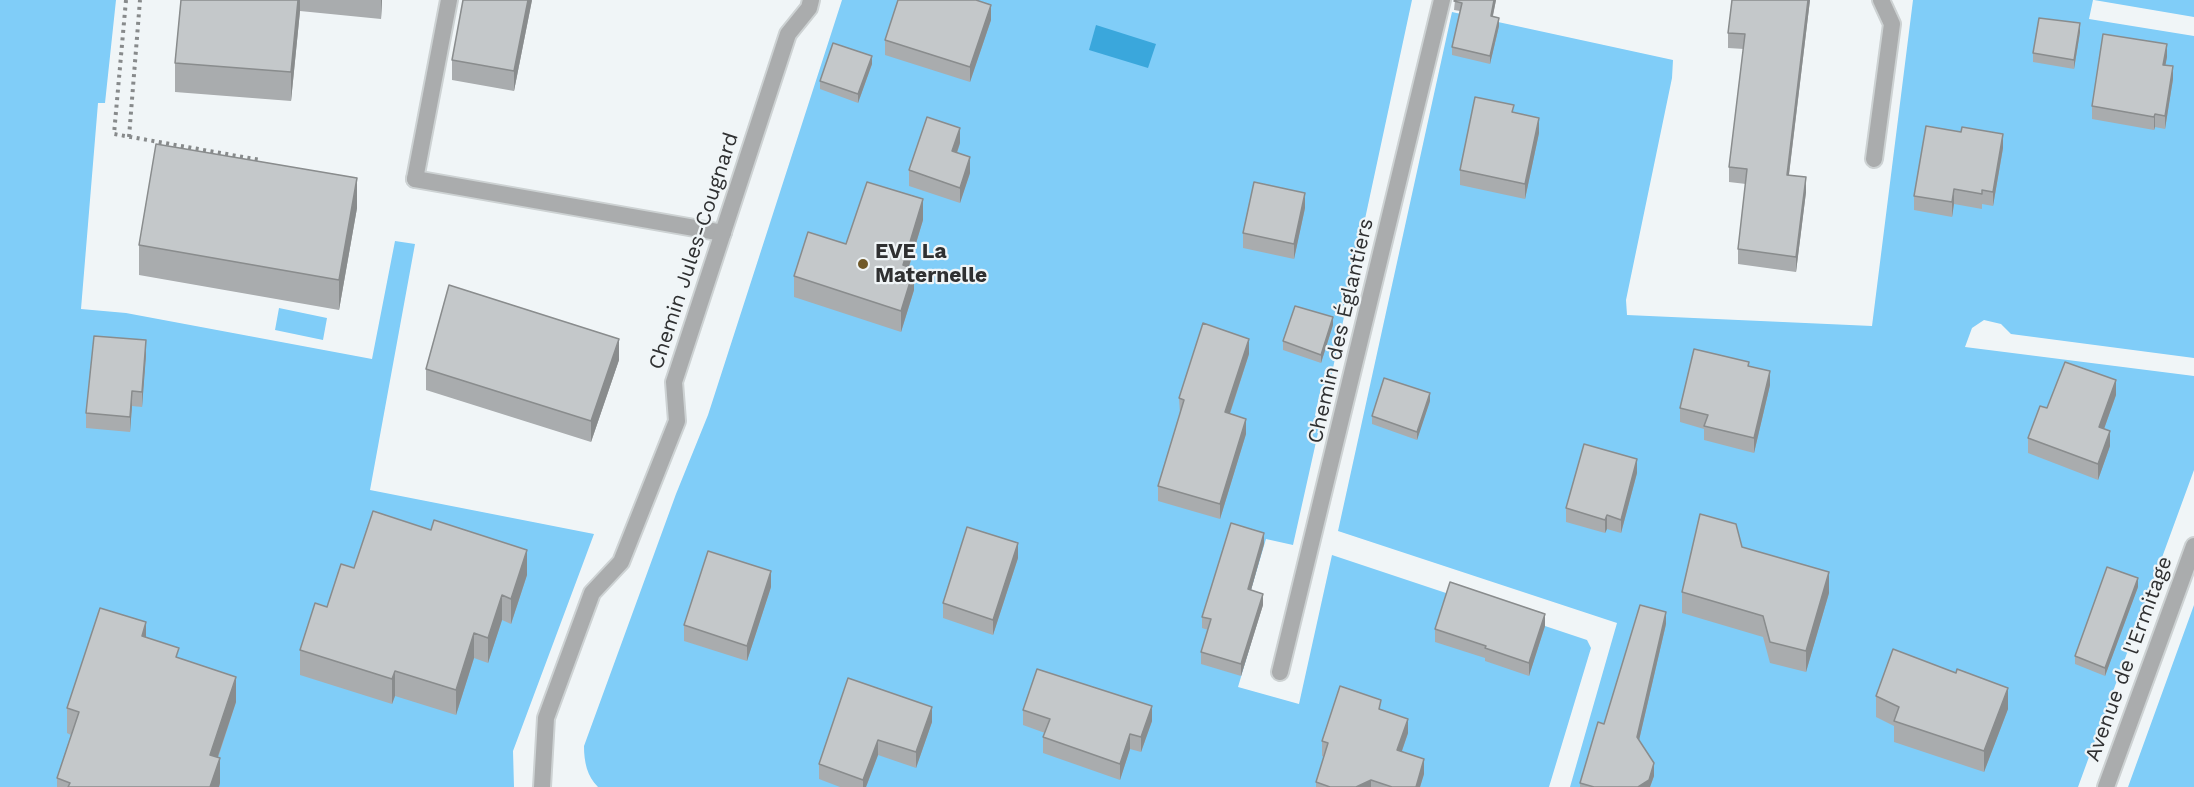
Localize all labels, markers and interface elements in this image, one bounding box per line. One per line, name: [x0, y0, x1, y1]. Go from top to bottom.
street label: Chemin Jules-Cougnard: [644, 129, 744, 373]
street label: Chemin des Églantiers: [1303, 216, 1379, 446]
place label: EVE La Maternelle: [875, 239, 987, 289]
marker: EVE La Maternelle: [856, 257, 870, 271]
street label: Avenue de l'Ermitage: [2080, 553, 2178, 765]

